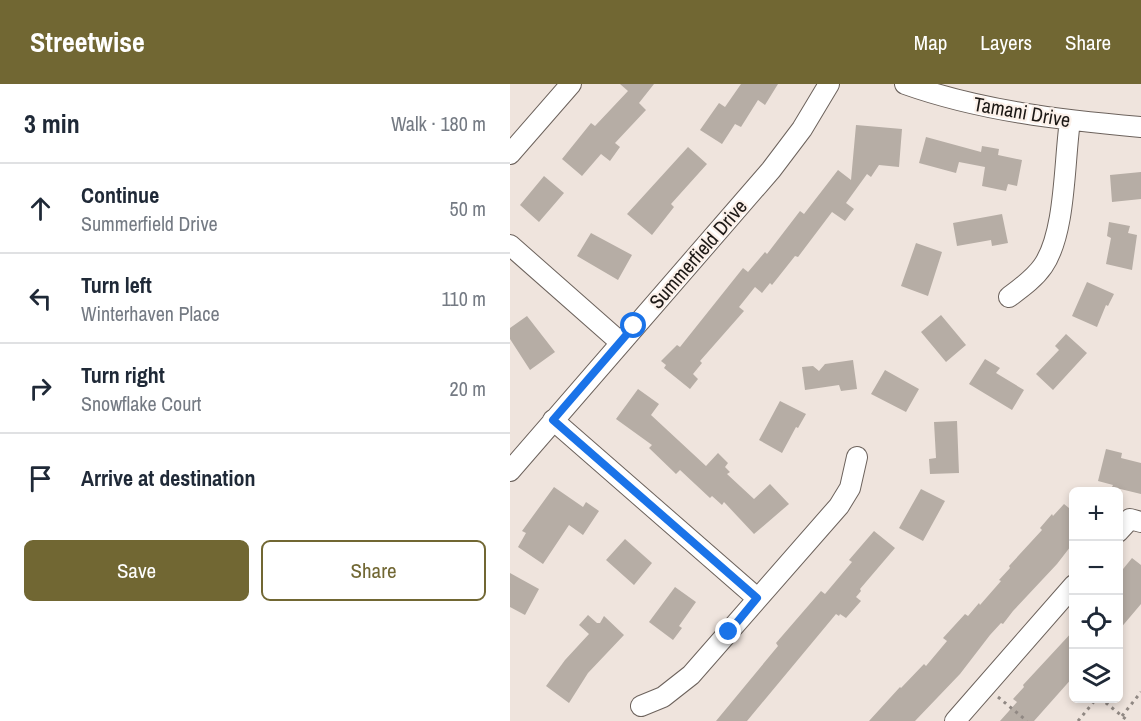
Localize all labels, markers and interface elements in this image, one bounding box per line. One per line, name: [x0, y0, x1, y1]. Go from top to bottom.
text: Streetwise: [30, 23, 145, 61]
text: Map: [914, 28, 947, 57]
text: Layers: [980, 28, 1032, 57]
text: Share: [1065, 28, 1111, 57]
street label: Tamani Drive: [972, 90, 1073, 133]
text: 3 min: [24, 106, 80, 141]
text: Walk · 180 m: [391, 110, 486, 137]
text: Continue: [81, 180, 159, 210]
icon: ahead: [24, 192, 57, 225]
street label: Summerfield Drive: [643, 193, 753, 314]
text: 50 m: [450, 195, 486, 222]
text: Summerfield Drive: [81, 210, 218, 237]
text: Turn left: [81, 270, 152, 300]
icon: left: [24, 282, 57, 315]
text: 110 m: [442, 285, 486, 312]
text: Winterhaven Place: [81, 300, 220, 327]
route start: [620, 312, 646, 338]
text: Turn right: [81, 360, 165, 390]
icon: right: [24, 372, 57, 405]
text: 20 m: [450, 375, 486, 402]
text: Snowflake Court: [81, 390, 201, 417]
icon: arrive: [24, 462, 57, 495]
text: Arrive at destination: [81, 463, 255, 493]
map controls: [1069, 487, 1123, 703]
button: +: [1069, 487, 1123, 541]
button: Save: [24, 540, 249, 601]
button: Share: [261, 540, 486, 601]
button: −: [1069, 541, 1123, 595]
button: locate: [1069, 595, 1123, 649]
route end: [715, 618, 741, 644]
button: layers: [1069, 649, 1123, 703]

